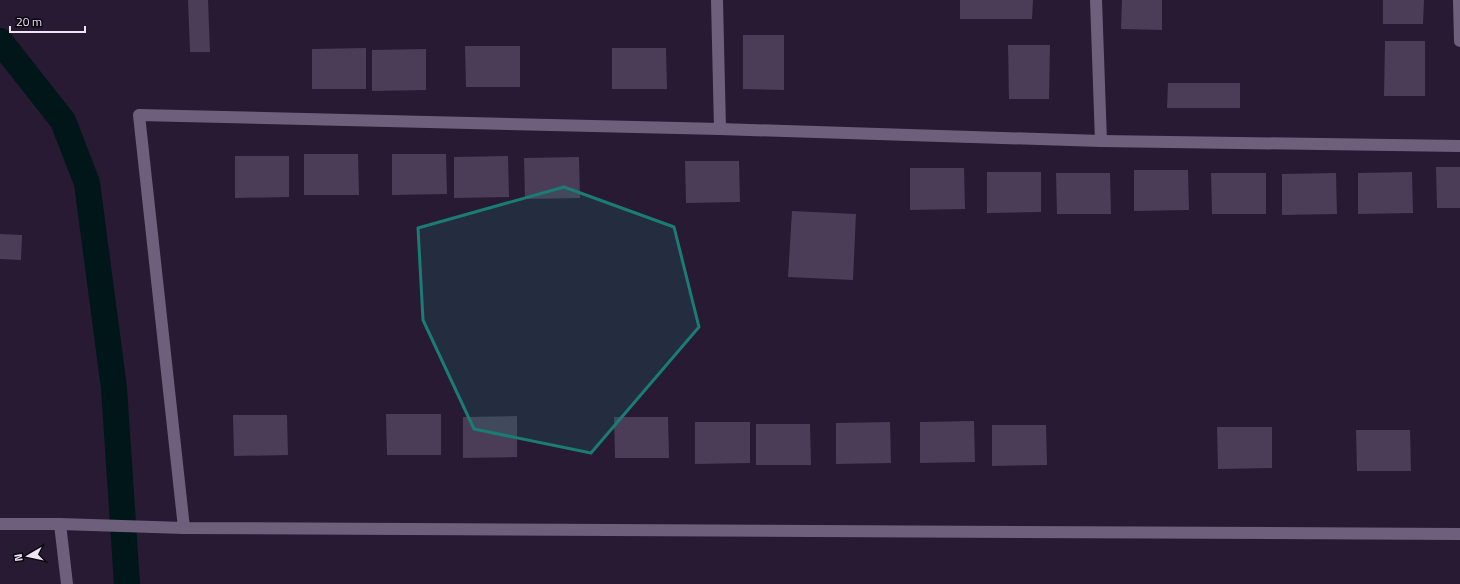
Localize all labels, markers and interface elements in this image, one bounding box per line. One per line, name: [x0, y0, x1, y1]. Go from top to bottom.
scale bar: [10, 8, 85, 34]
text: 20 m: [16, 12, 42, 31]
north arrow: [8, 536, 48, 576]
text: N: [10, 553, 27, 563]

